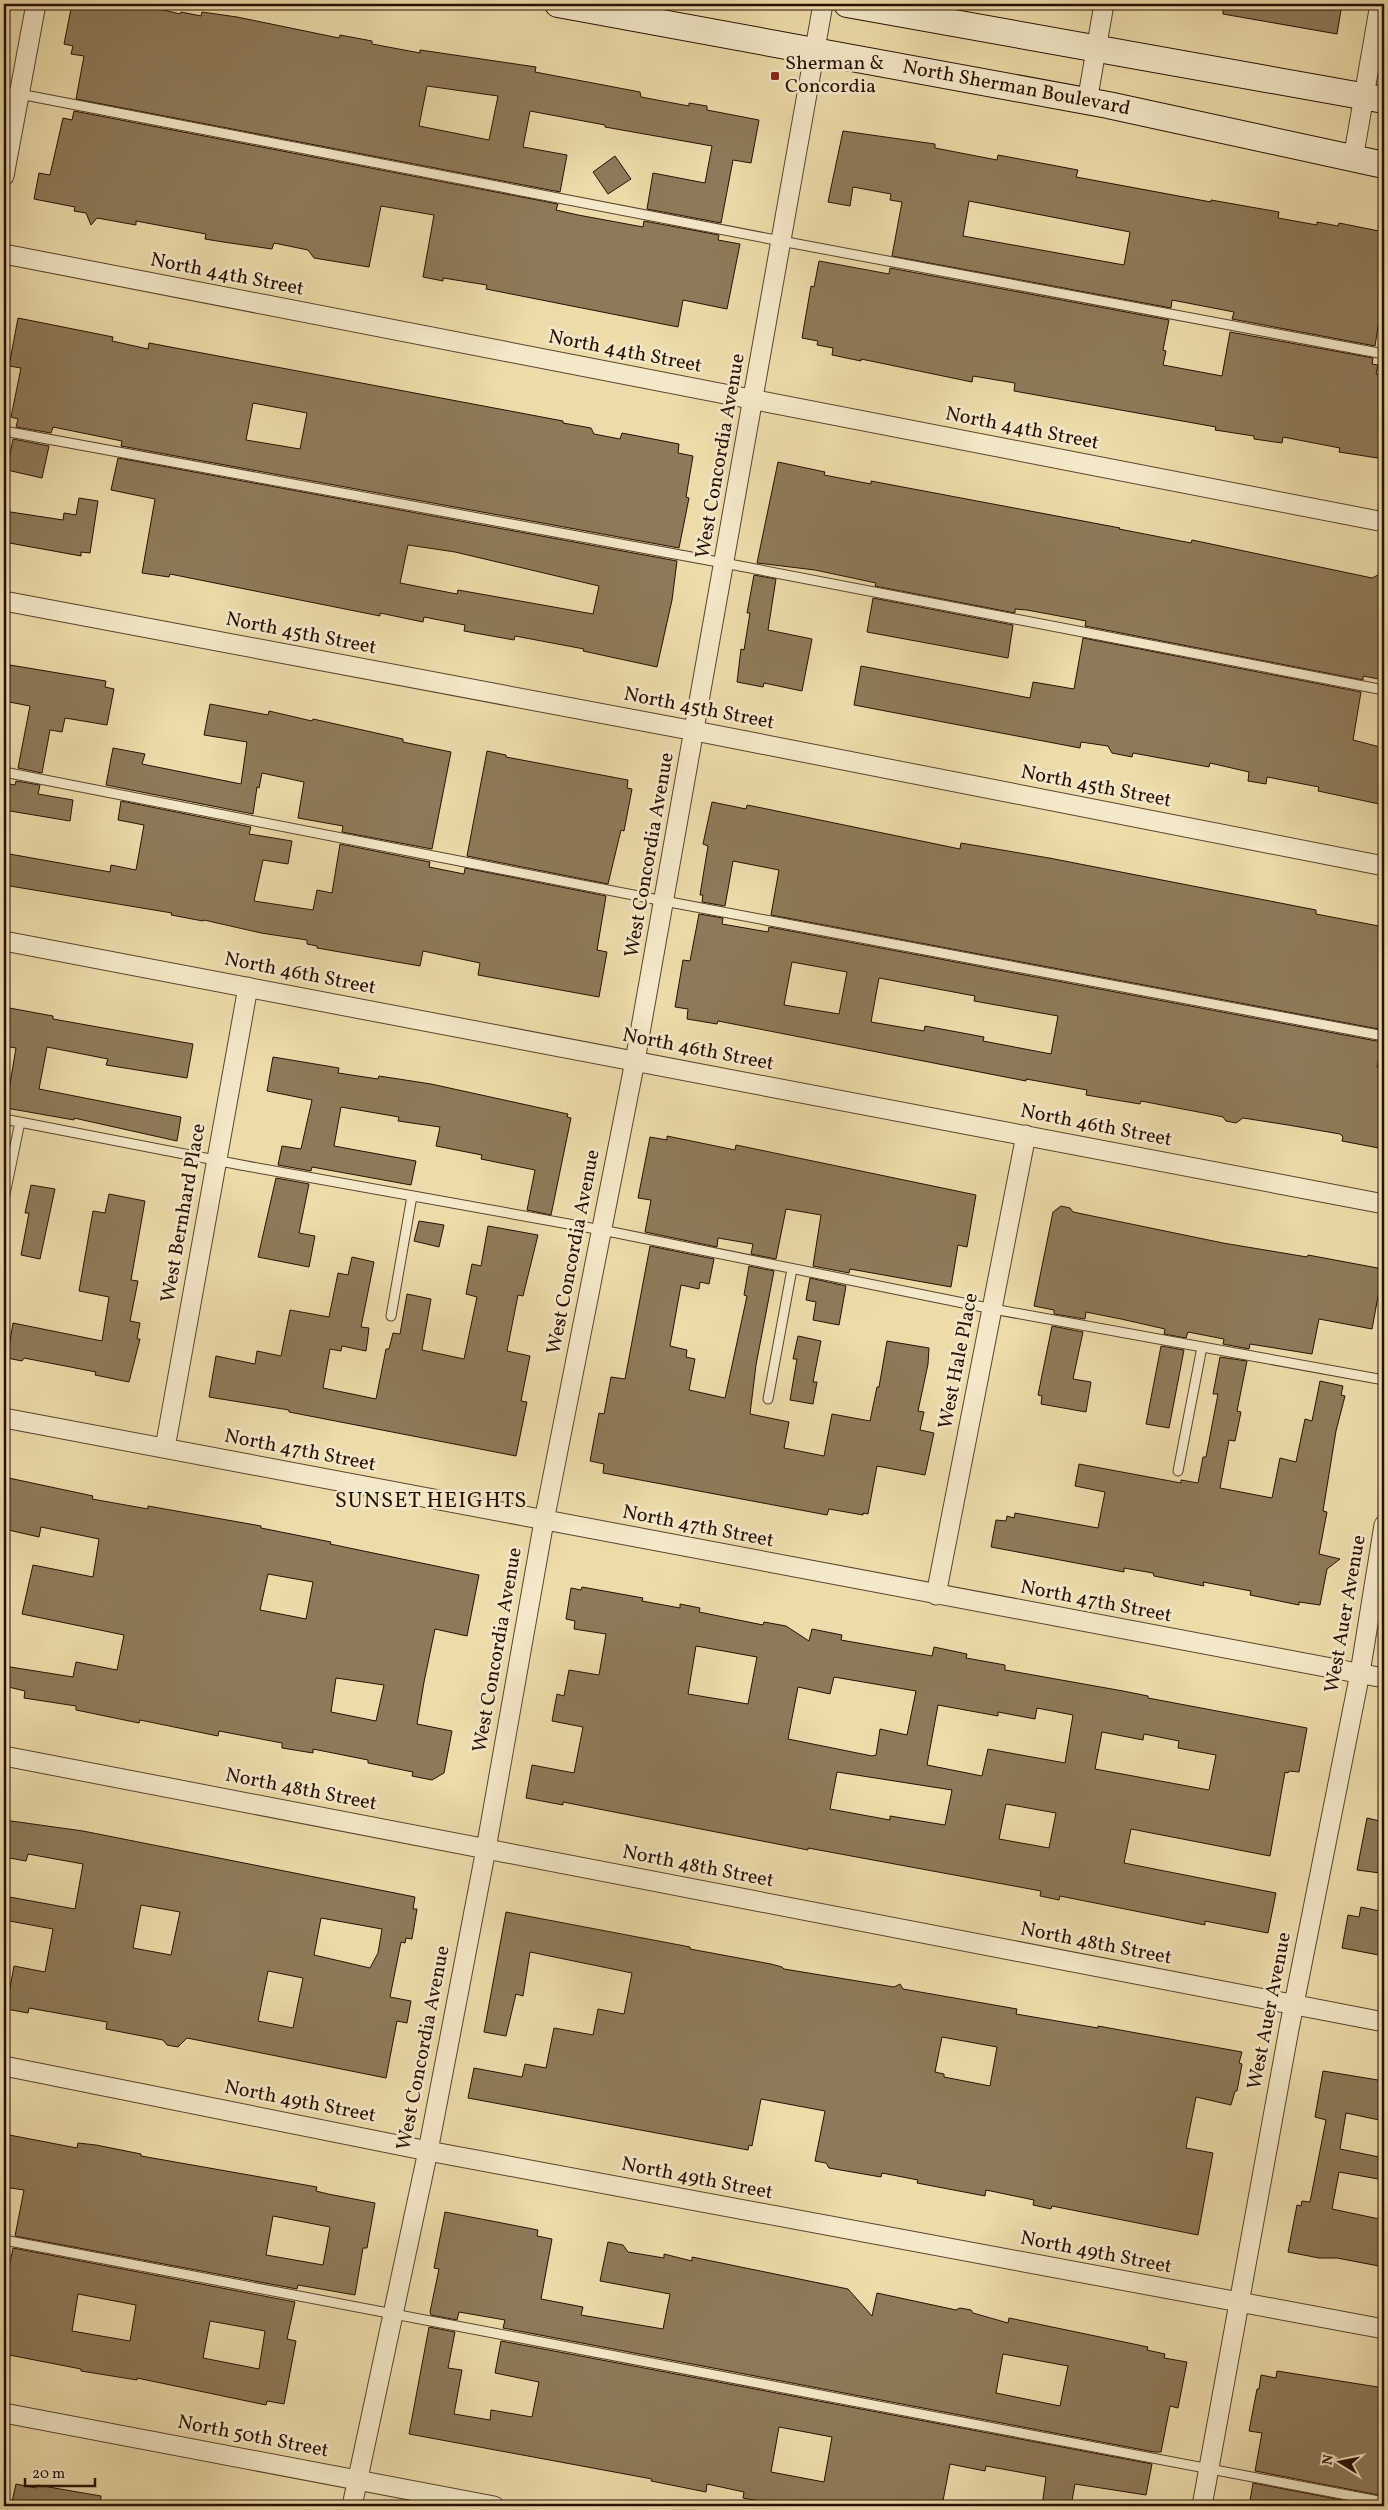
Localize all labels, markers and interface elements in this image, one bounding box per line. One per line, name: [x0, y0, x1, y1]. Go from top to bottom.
place label: Sherman & Concordia: [785, 50, 884, 101]
street label: North Sherman Boulevard: [900, 54, 1133, 123]
marker: Sherman & Concordia: [769, 70, 781, 82]
street label: North 44th Street: [148, 246, 306, 304]
street label: North 44th Street: [546, 323, 704, 381]
street label: West Concordia Avenue: [689, 351, 753, 561]
street label: North 44th Street: [943, 400, 1101, 458]
street label: North 45th Street: [223, 606, 379, 662]
street label: North 45th Street: [621, 681, 777, 737]
street label: West Concordia Avenue: [618, 750, 682, 960]
street label: North 45th Street: [1018, 759, 1174, 815]
street label: North 46th Street: [222, 946, 378, 1002]
street label: North 46th Street: [620, 1022, 776, 1078]
street label: North 46th Street: [1018, 1098, 1174, 1154]
street label: West Bernhard Place: [154, 1121, 214, 1305]
street label: West Concordia Avenue: [540, 1147, 608, 1357]
street label: West Hale Place: [932, 1291, 986, 1431]
street label: North 47th Street: [222, 1423, 378, 1479]
district label: SUNSET HEIGHTS: [335, 1486, 527, 1517]
street label: North 47th Street: [620, 1499, 776, 1555]
street label: West Auer Avenue: [1318, 1533, 1374, 1695]
street label: West Concordia Avenue: [466, 1545, 530, 1755]
street label: North 47th Street: [1018, 1574, 1174, 1630]
street label: North 48th Street: [223, 1762, 379, 1818]
street label: North 48th Street: [620, 1839, 776, 1895]
street label: North 48th Street: [1018, 1916, 1174, 1972]
street label: West Auer Avenue: [1241, 1930, 1299, 2092]
street label: West Concordia Avenue: [390, 1943, 458, 2153]
street label: North 49th Street: [222, 2074, 378, 2130]
street label: North 49th Street: [619, 2151, 775, 2207]
street label: North 49th Street: [1018, 2225, 1174, 2281]
street label: North 50th Street: [175, 2409, 331, 2465]
north arrow: [1316, 2438, 1366, 2488]
text: N: [1318, 2453, 1339, 2467]
scale bar: [25, 2455, 95, 2487]
text: 20 m: [32, 2464, 65, 2485]

